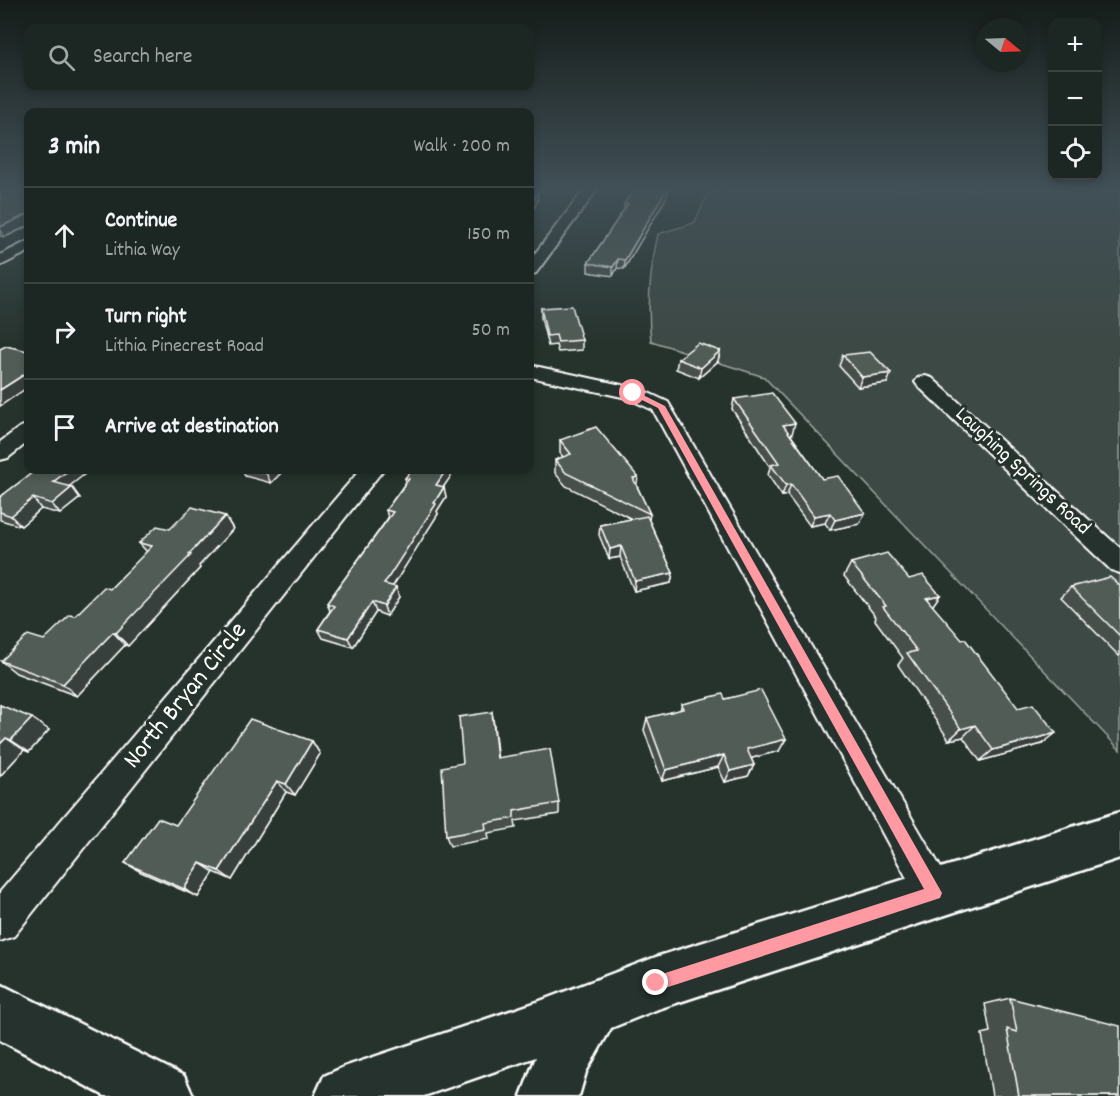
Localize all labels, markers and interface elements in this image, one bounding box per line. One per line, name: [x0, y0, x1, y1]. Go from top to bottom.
north arrow: [976, 18, 1030, 72]
map controls: [1048, 18, 1102, 180]
button: +: [1048, 18, 1102, 72]
search box: [24, 24, 534, 90]
icon: search: [45, 41, 78, 74]
text: Search here: [93, 42, 192, 73]
button: −: [1048, 72, 1102, 126]
button: locate: [1048, 126, 1102, 180]
text: 3 min: [48, 129, 100, 166]
text: Walk · 200 m: [414, 133, 510, 161]
text: Continue: [105, 206, 177, 237]
icon: ahead: [48, 219, 81, 252]
text: 150 m: [467, 221, 510, 249]
text: Lithia Way: [105, 237, 180, 265]
text: Turn right: [105, 302, 187, 333]
icon: right: [48, 315, 81, 348]
text: 50 m: [472, 317, 510, 345]
text: Lithia Pinecrest Road: [105, 333, 264, 361]
route start: [619, 379, 645, 405]
street label: Laughing Springs Road: [947, 401, 1097, 543]
icon: arrive: [48, 411, 81, 444]
text: Arrive at destination: [105, 412, 279, 443]
street label: North Bryan Circle: [115, 615, 257, 777]
route end: [642, 969, 668, 995]

